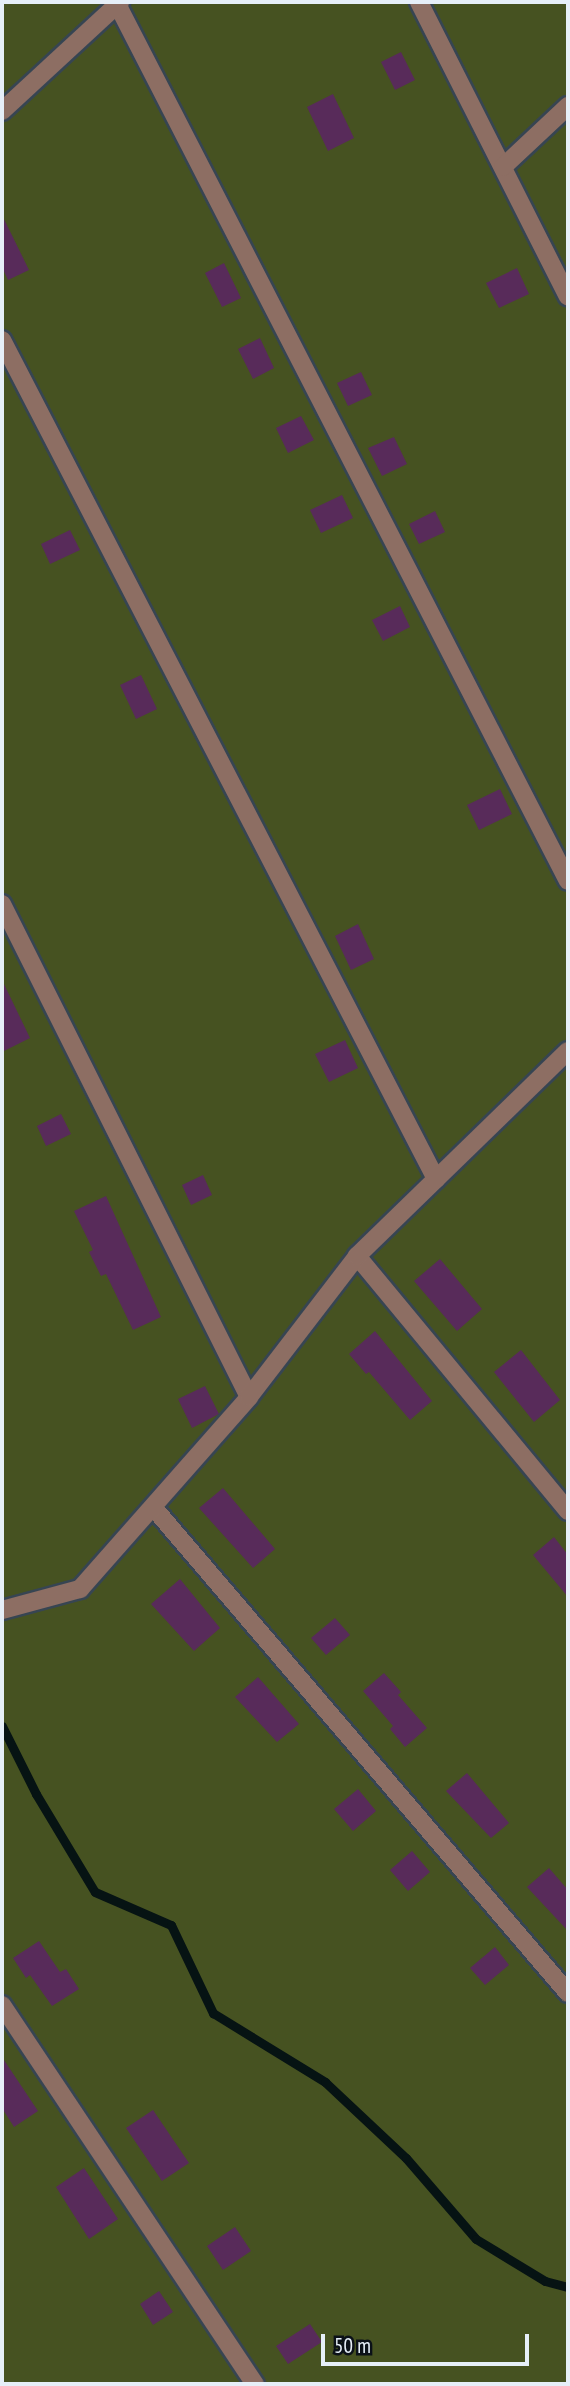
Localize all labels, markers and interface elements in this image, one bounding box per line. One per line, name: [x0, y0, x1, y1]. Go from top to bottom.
scale bar: [325, 2320, 533, 2364]
text: 50 m: [334, 2332, 371, 2359]

